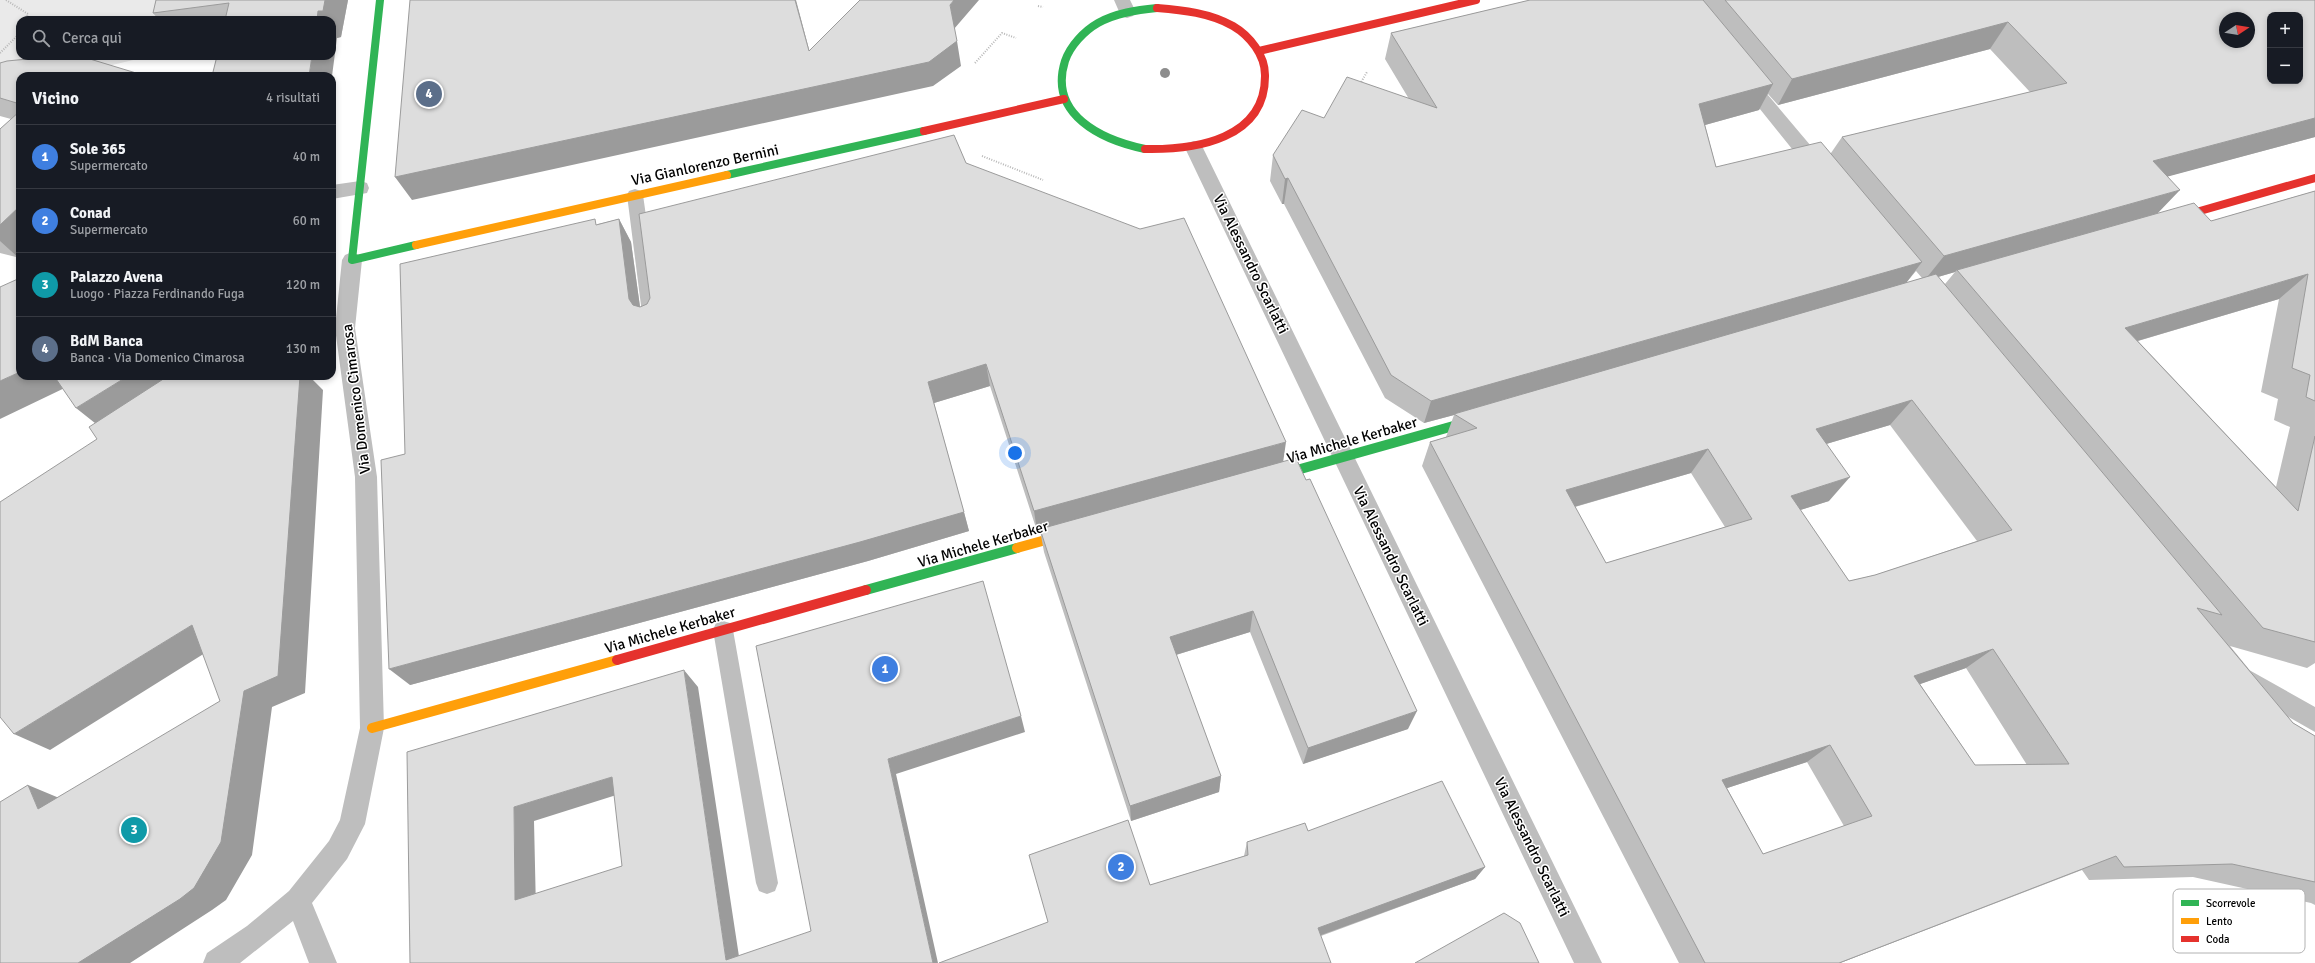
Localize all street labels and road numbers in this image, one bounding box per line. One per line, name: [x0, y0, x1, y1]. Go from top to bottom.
street label: Via Gianlorenzo Bernini: [630, 141, 780, 189]
street label: Via Alessandro Scarlatti: [1209, 191, 1293, 337]
street label: Via Domenico Cimarosa: [338, 323, 374, 475]
street label: Via Michele Kerbaker: [1285, 413, 1420, 467]
street label: Via Alessandro Scarlatti: [1349, 483, 1433, 629]
street label: Via Michele Kerbaker: [916, 517, 1051, 571]
street label: Via Michele Kerbaker: [603, 603, 738, 657]
street label: Via Alessandro Scarlatti: [1490, 774, 1574, 920]

